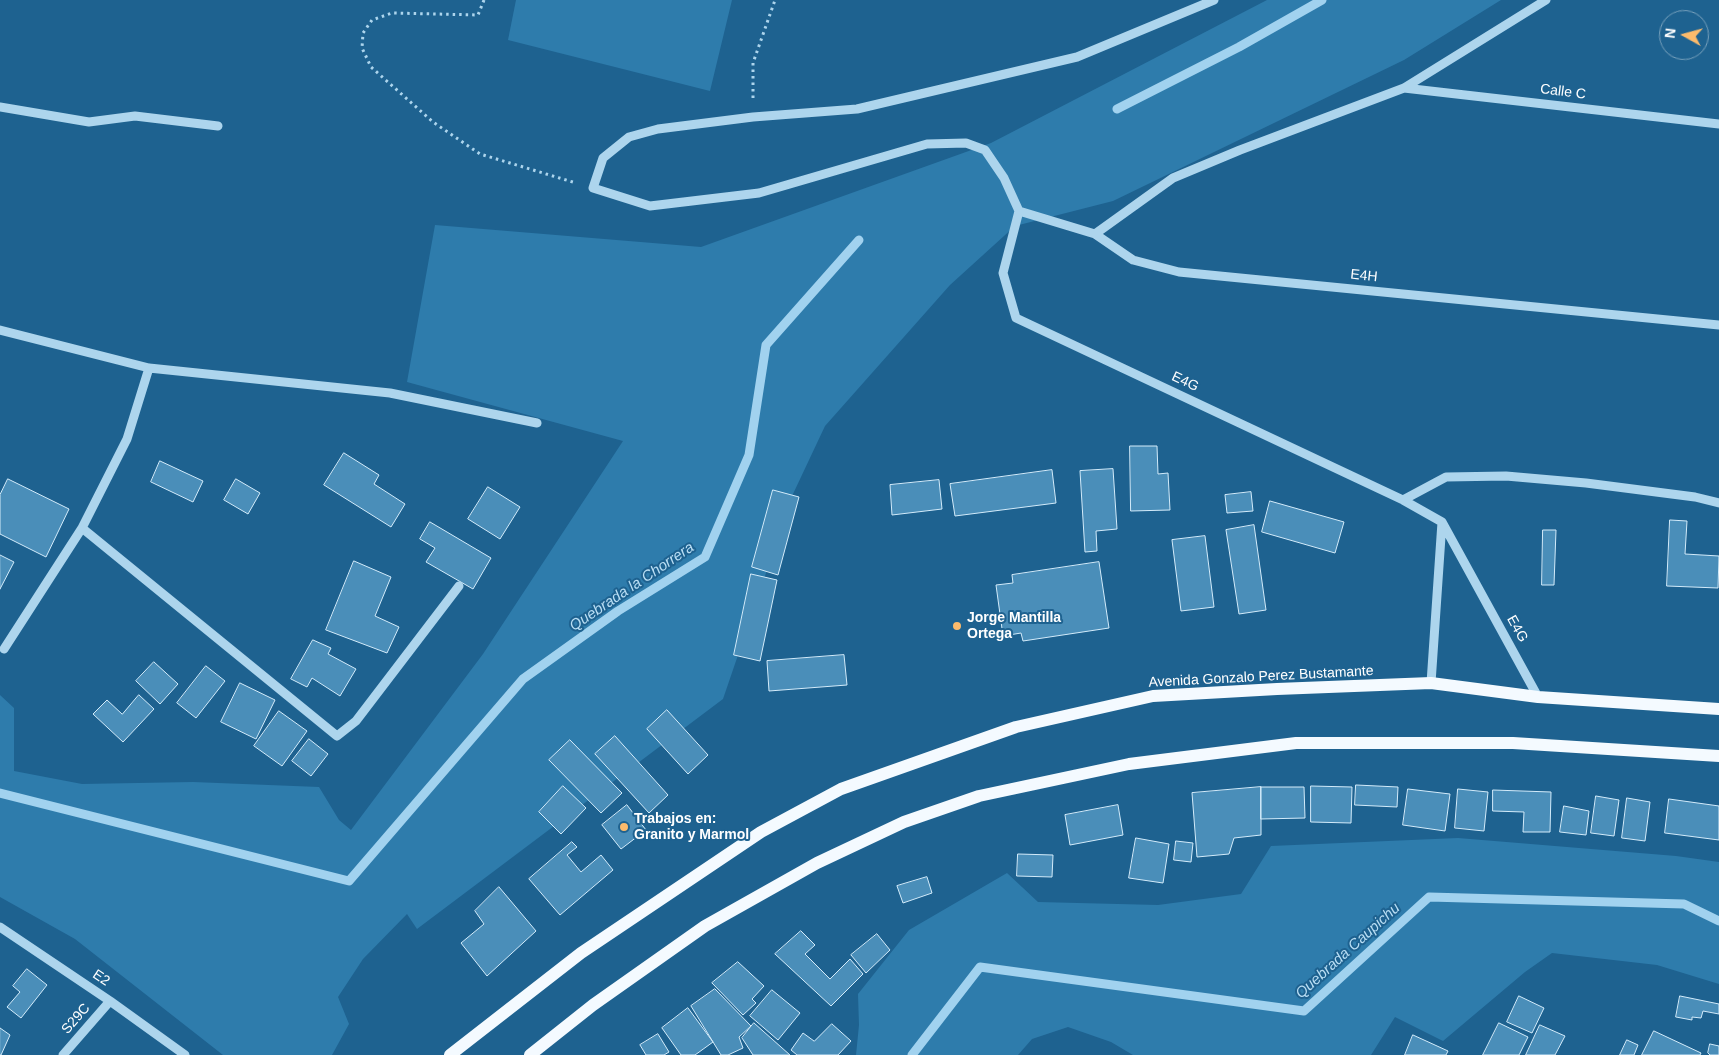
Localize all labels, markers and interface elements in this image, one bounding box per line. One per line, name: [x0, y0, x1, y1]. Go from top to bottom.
north arrow: [1659, 10, 1709, 60]
text: N: [1662, 27, 1679, 39]
street label: Calle C: [1539, 81, 1587, 103]
street label: E4H: [1350, 266, 1378, 286]
street label: E4G: [1169, 368, 1201, 396]
water label: Quebrada la Chorrera: [566, 539, 698, 635]
place label: Jorge Mantilla Ortega: [967, 610, 1061, 642]
street label: E4G: [1503, 613, 1531, 645]
marker: Jorge Mantilla Ortega: [951, 620, 963, 632]
street label: Avenida Gonzalo Perez Bustamante: [1148, 663, 1374, 691]
place label: Trabajos en: Granito y Marmol: [634, 811, 749, 844]
marker: Trabajos en: Granito y Marmol: [618, 821, 630, 833]
water label: Quebrada Caupichu: [1292, 899, 1404, 1003]
street label: E2: [89, 966, 113, 990]
street label: S29C: [58, 1000, 94, 1038]

